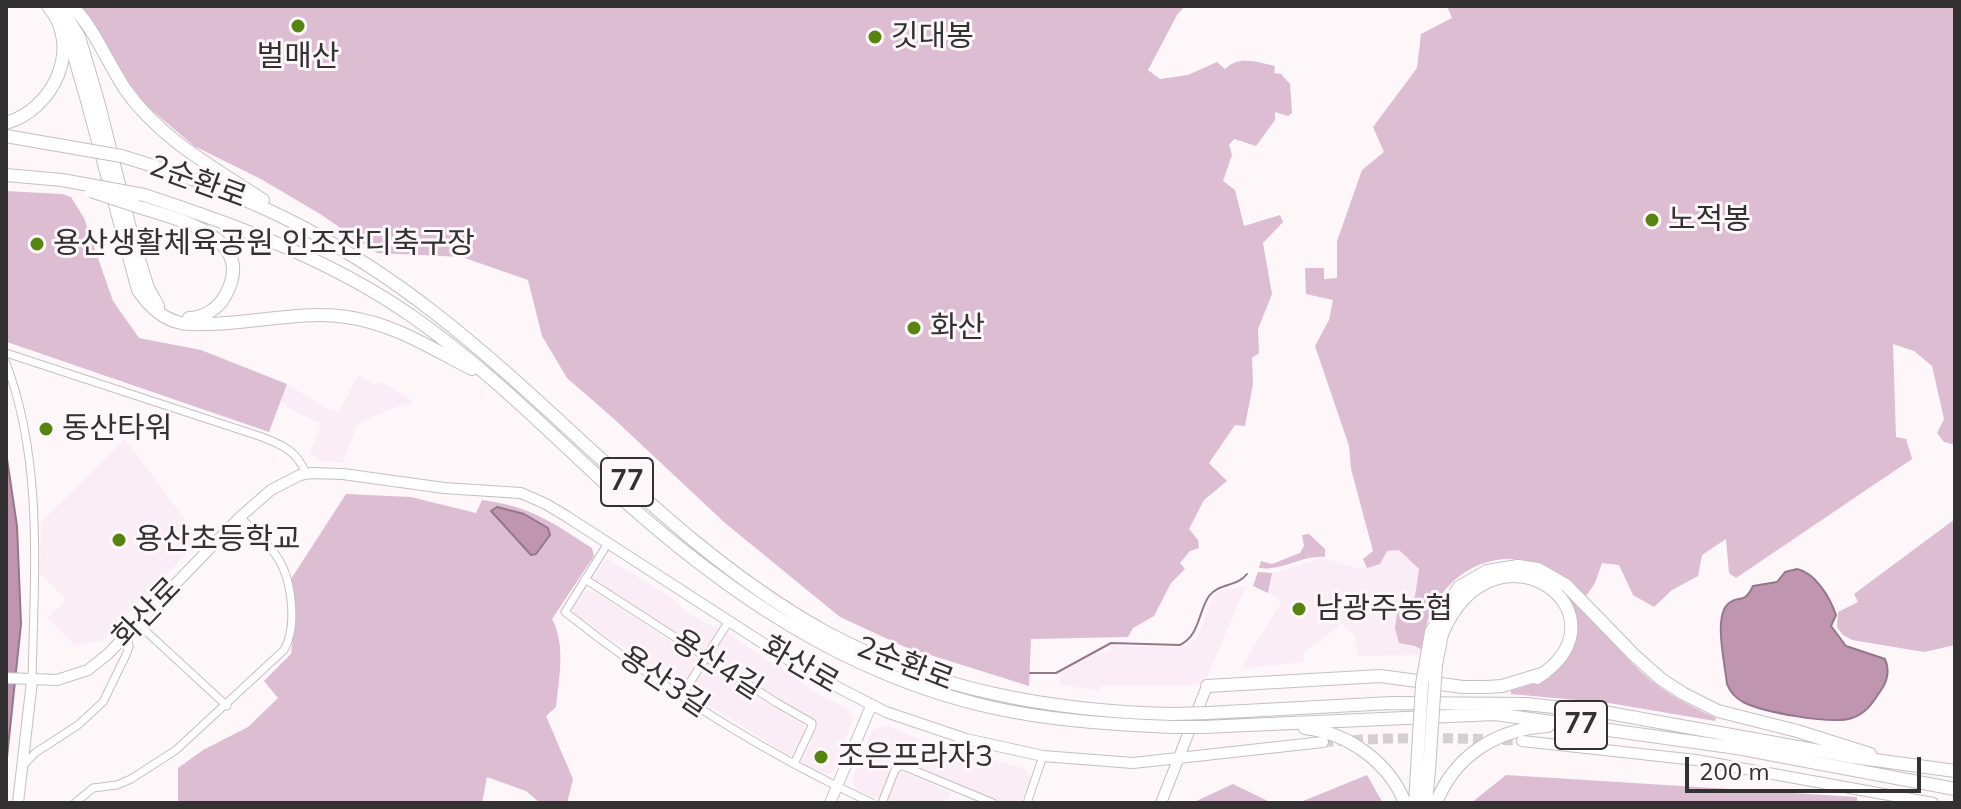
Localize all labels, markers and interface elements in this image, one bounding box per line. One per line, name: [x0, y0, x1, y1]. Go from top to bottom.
marker: 벌매산: [289, 17, 307, 35]
place label: 깃대봉: [891, 19, 974, 55]
marker: 깃대봉: [866, 28, 884, 46]
place label: 벌매산: [257, 39, 339, 75]
street label: 2순환로: [144, 148, 252, 216]
place label: 노적봉: [1668, 202, 1751, 238]
marker: 노적봉: [1643, 211, 1661, 229]
place label: 용산생활체육공원 인조잔디축구장: [53, 226, 475, 262]
marker: 용산생활체육공원 인조잔디축구장: [28, 235, 46, 253]
place label: 화산: [930, 310, 985, 346]
marker: 화산: [905, 319, 923, 337]
place label: 동산타워: [62, 411, 172, 447]
marker: 동산타워: [37, 420, 55, 438]
road number: 77: [601, 458, 653, 506]
place label: 용산초등학교: [135, 522, 301, 558]
marker: 용산초등학교: [110, 531, 128, 549]
street label: 화산로: [105, 571, 189, 655]
place label: 남광주농협: [1315, 591, 1453, 627]
marker: 남광주농협: [1290, 600, 1308, 618]
street label: 용산4길: [665, 622, 769, 708]
street label: 화산로: [755, 629, 845, 701]
street label: 2순환로: [851, 629, 959, 699]
street label: 용산3길: [612, 639, 716, 725]
road number: 77: [1555, 701, 1607, 749]
place label: 조은프라자3: [837, 739, 993, 775]
scale bar: [1689, 741, 1925, 791]
marker: 조은프라자3: [812, 748, 830, 766]
text: 200 m: [1699, 756, 1770, 786]

